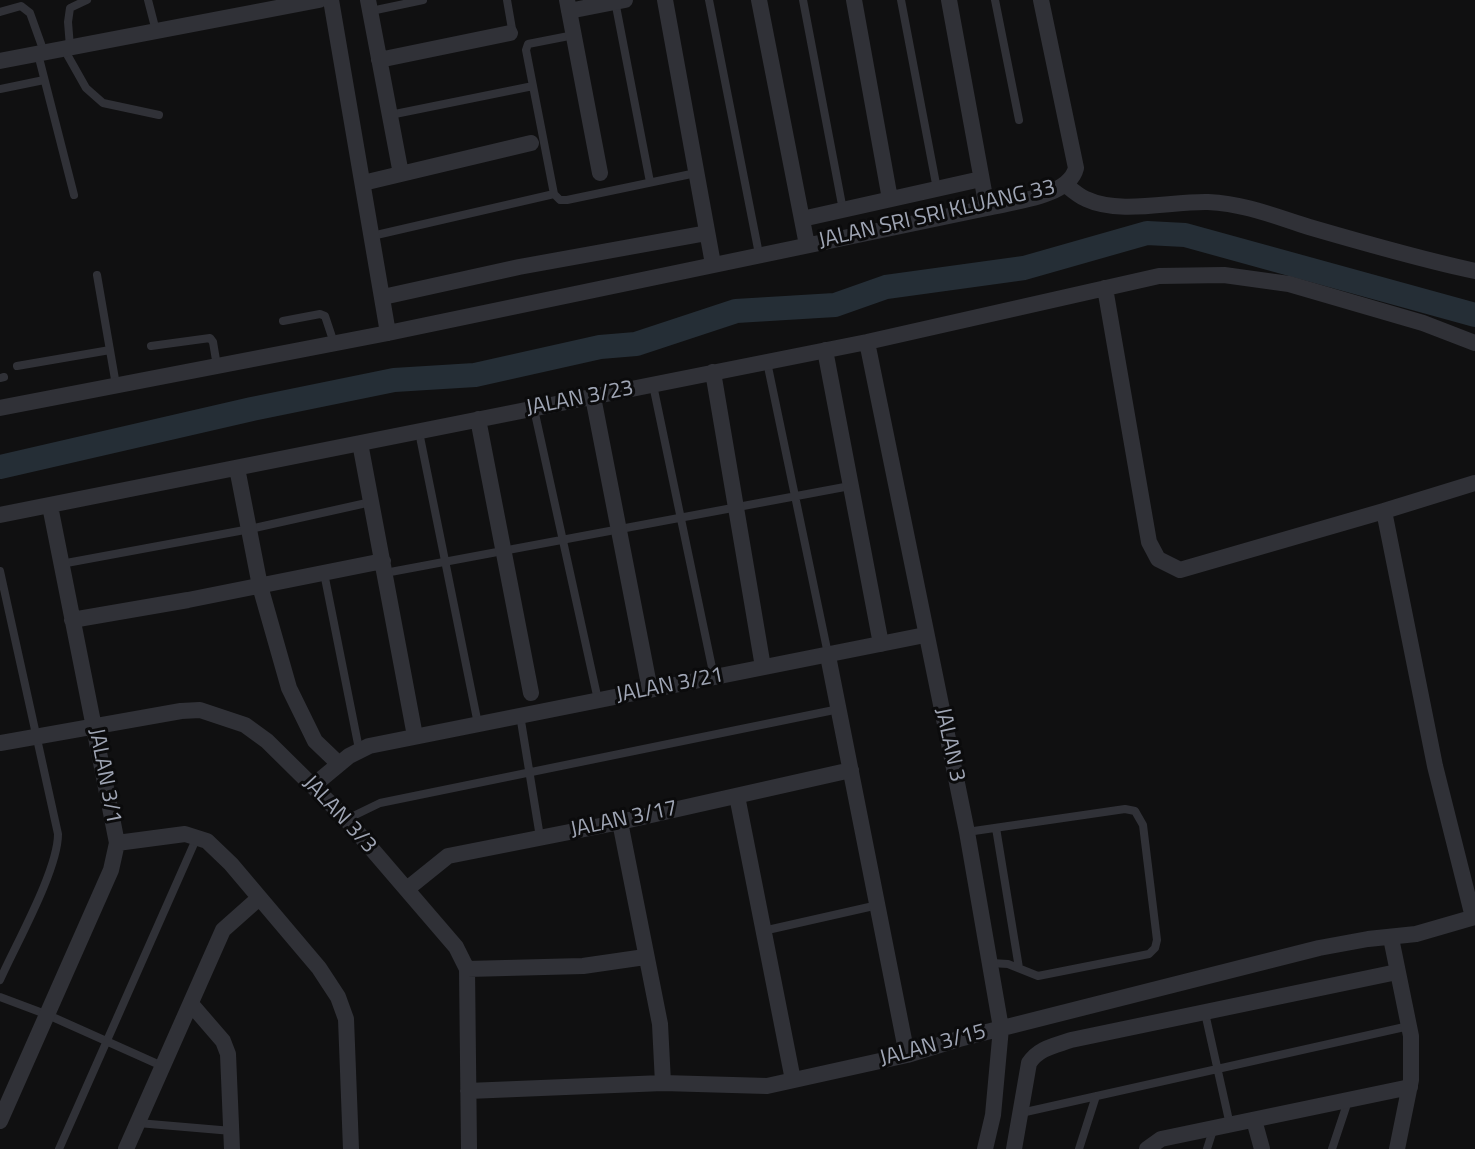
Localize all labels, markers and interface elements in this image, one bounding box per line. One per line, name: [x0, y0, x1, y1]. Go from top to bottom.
street label: JALAN SRI SRI KLUANG 33: [816, 175, 1058, 255]
street label: JALAN 3/23: [524, 376, 636, 422]
street label: JALAN 3/21: [614, 663, 726, 709]
street label: JALAN 3: [928, 706, 970, 784]
street label: JALAN 3/1: [82, 726, 126, 826]
street label: JALAN 3/3: [296, 771, 382, 859]
street label: JALAN 3/17: [568, 796, 680, 844]
street label: JALAN 3/15: [877, 1019, 989, 1073]

